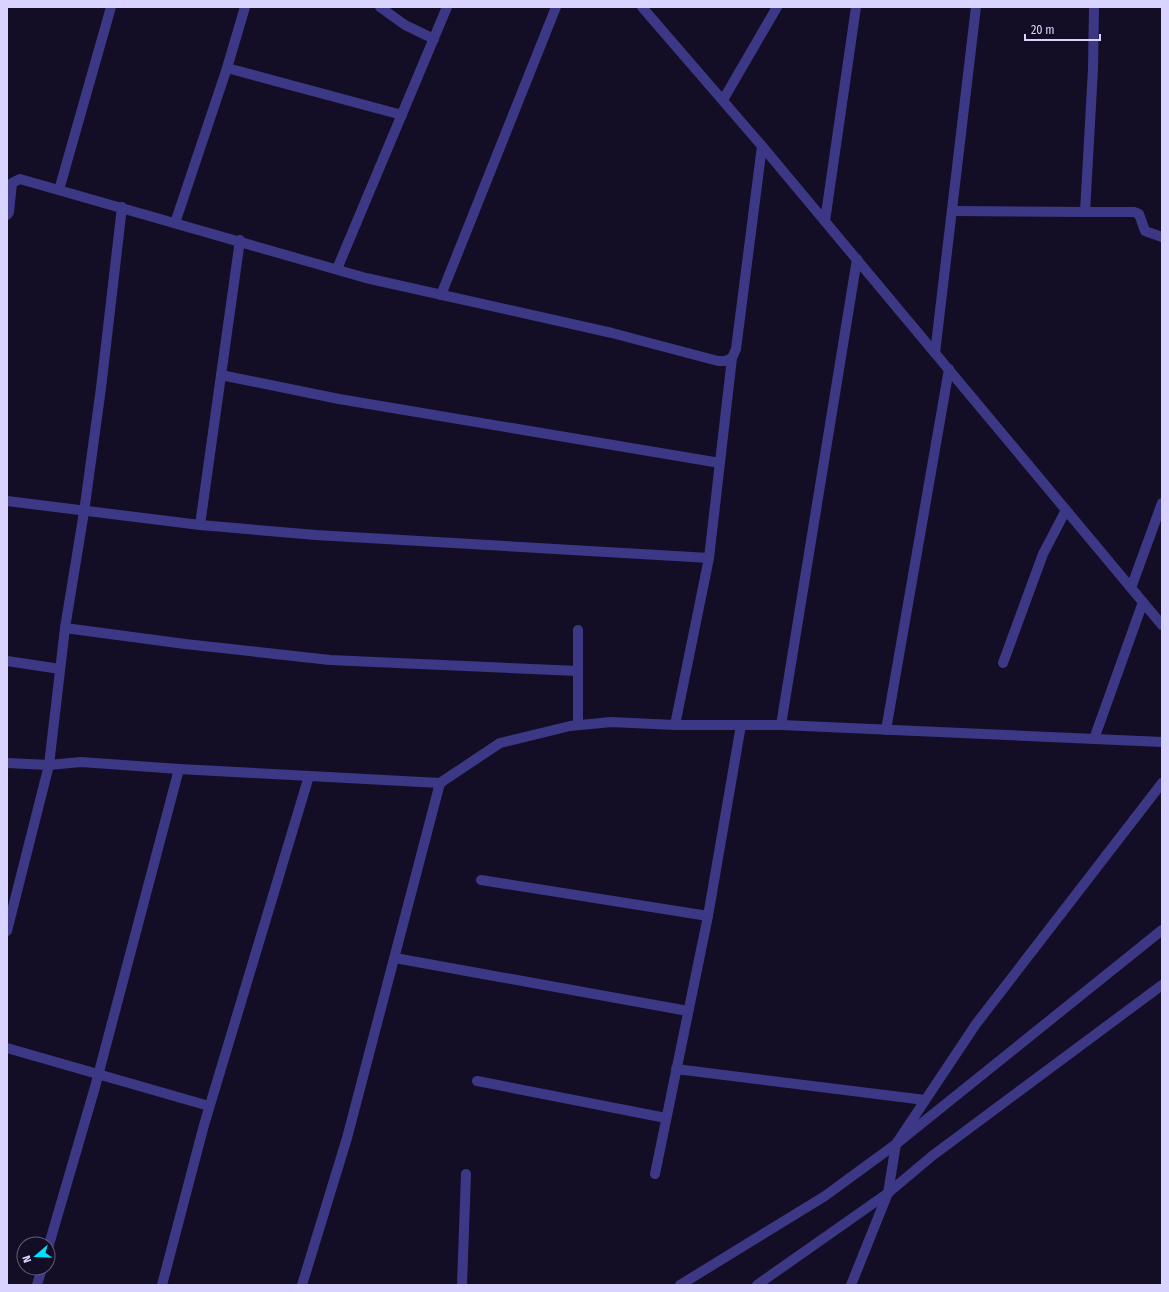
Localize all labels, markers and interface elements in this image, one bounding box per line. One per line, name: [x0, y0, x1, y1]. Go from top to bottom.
scale bar: [1025, 16, 1100, 42]
text: 20 m: [1031, 23, 1055, 37]
north arrow: [16, 1236, 56, 1276]
text: N: [20, 1254, 34, 1264]

